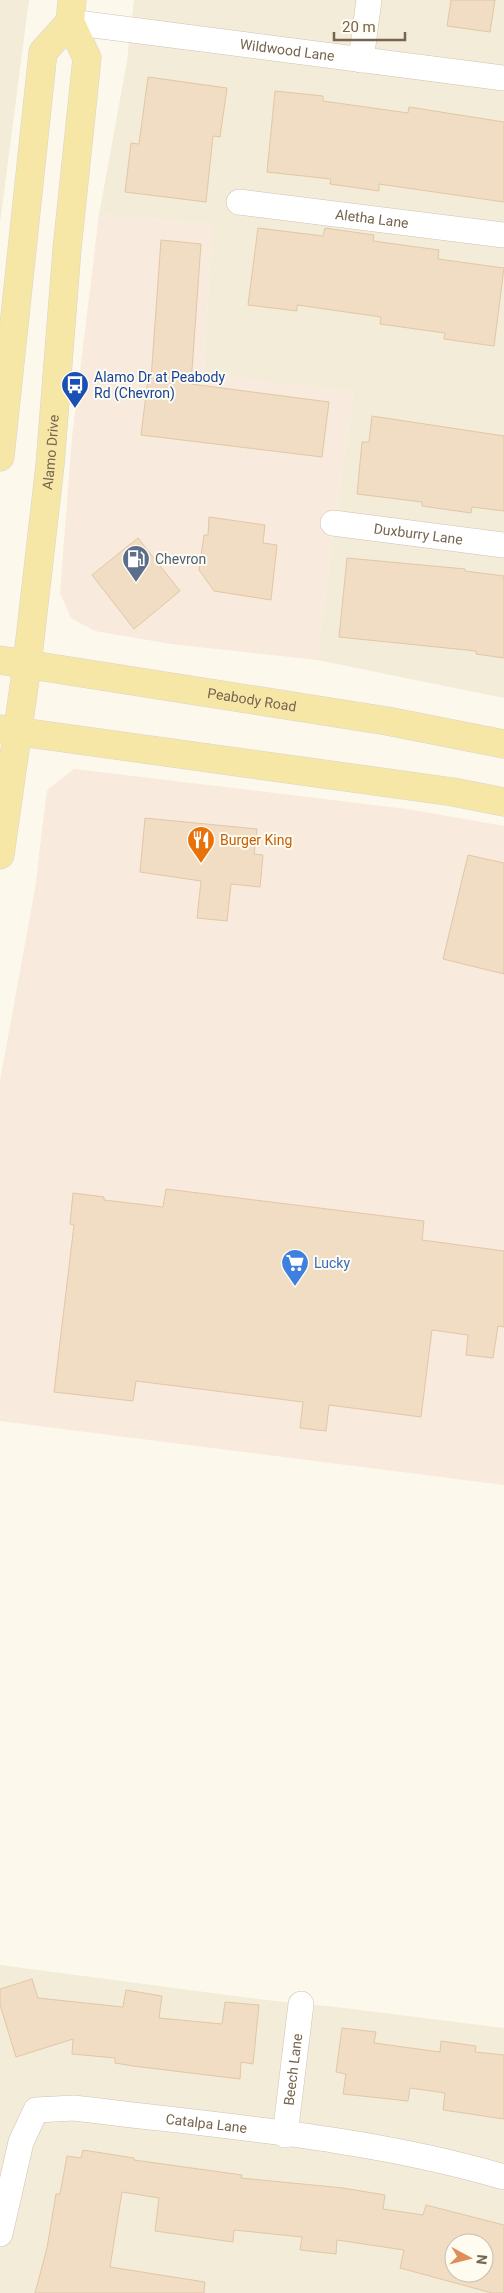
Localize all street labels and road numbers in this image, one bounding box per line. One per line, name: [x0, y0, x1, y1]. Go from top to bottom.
street label: Wildwood Lane: [239, 36, 336, 64]
street label: Aletha Lane: [334, 206, 410, 231]
street label: Alamo Drive: [39, 414, 62, 491]
street label: Duxburry Lane: [373, 520, 464, 548]
street label: Peabody Road: [206, 685, 298, 715]
street label: Beech Lane: [281, 2033, 305, 2106]
street label: Catalpa Lane: [165, 2111, 248, 2136]

